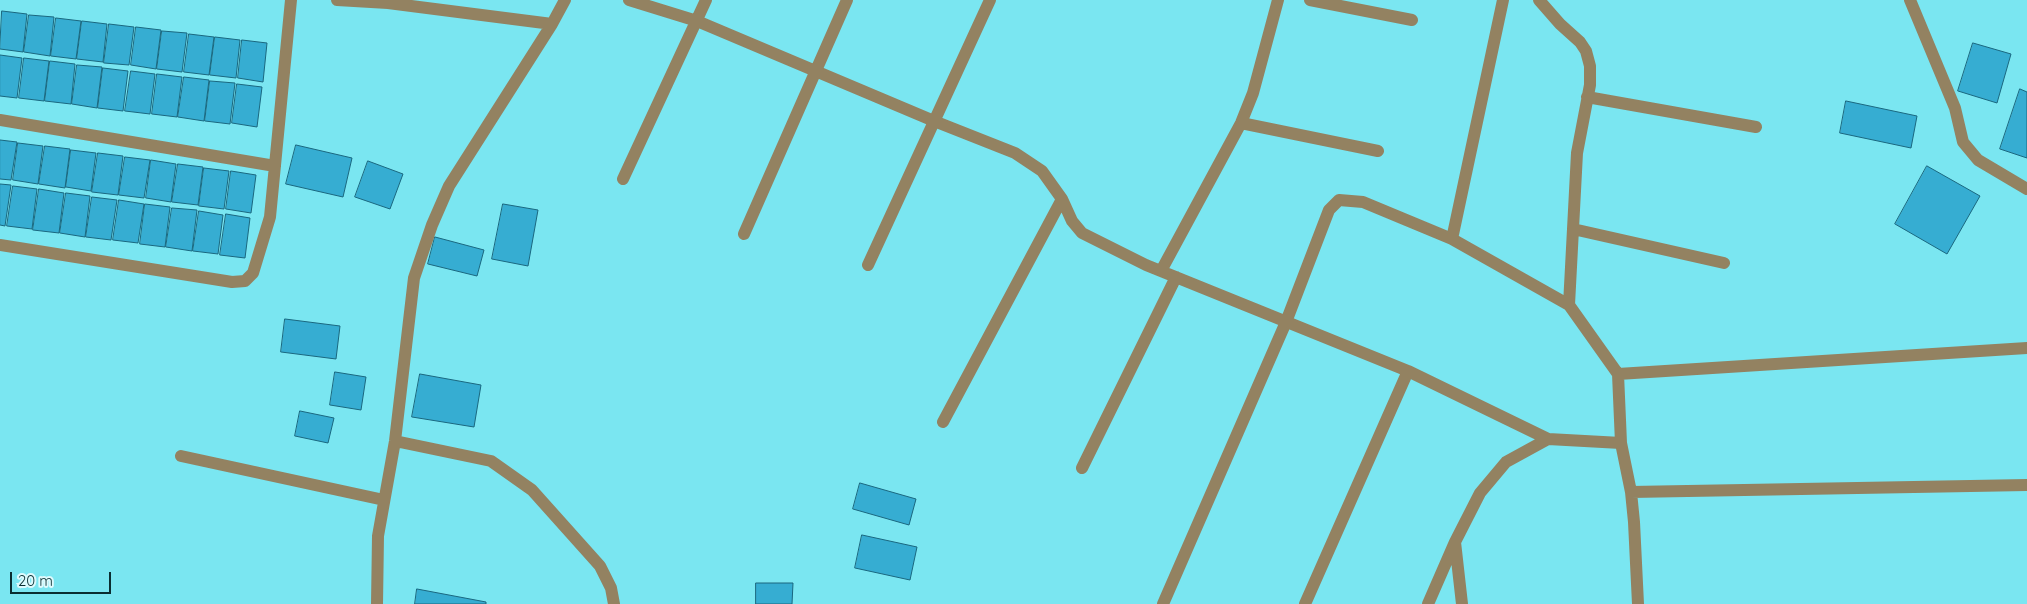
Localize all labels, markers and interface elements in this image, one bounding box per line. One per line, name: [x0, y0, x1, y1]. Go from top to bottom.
scale bar: [12, 562, 114, 594]
text: 20 m: [18, 571, 53, 590]

